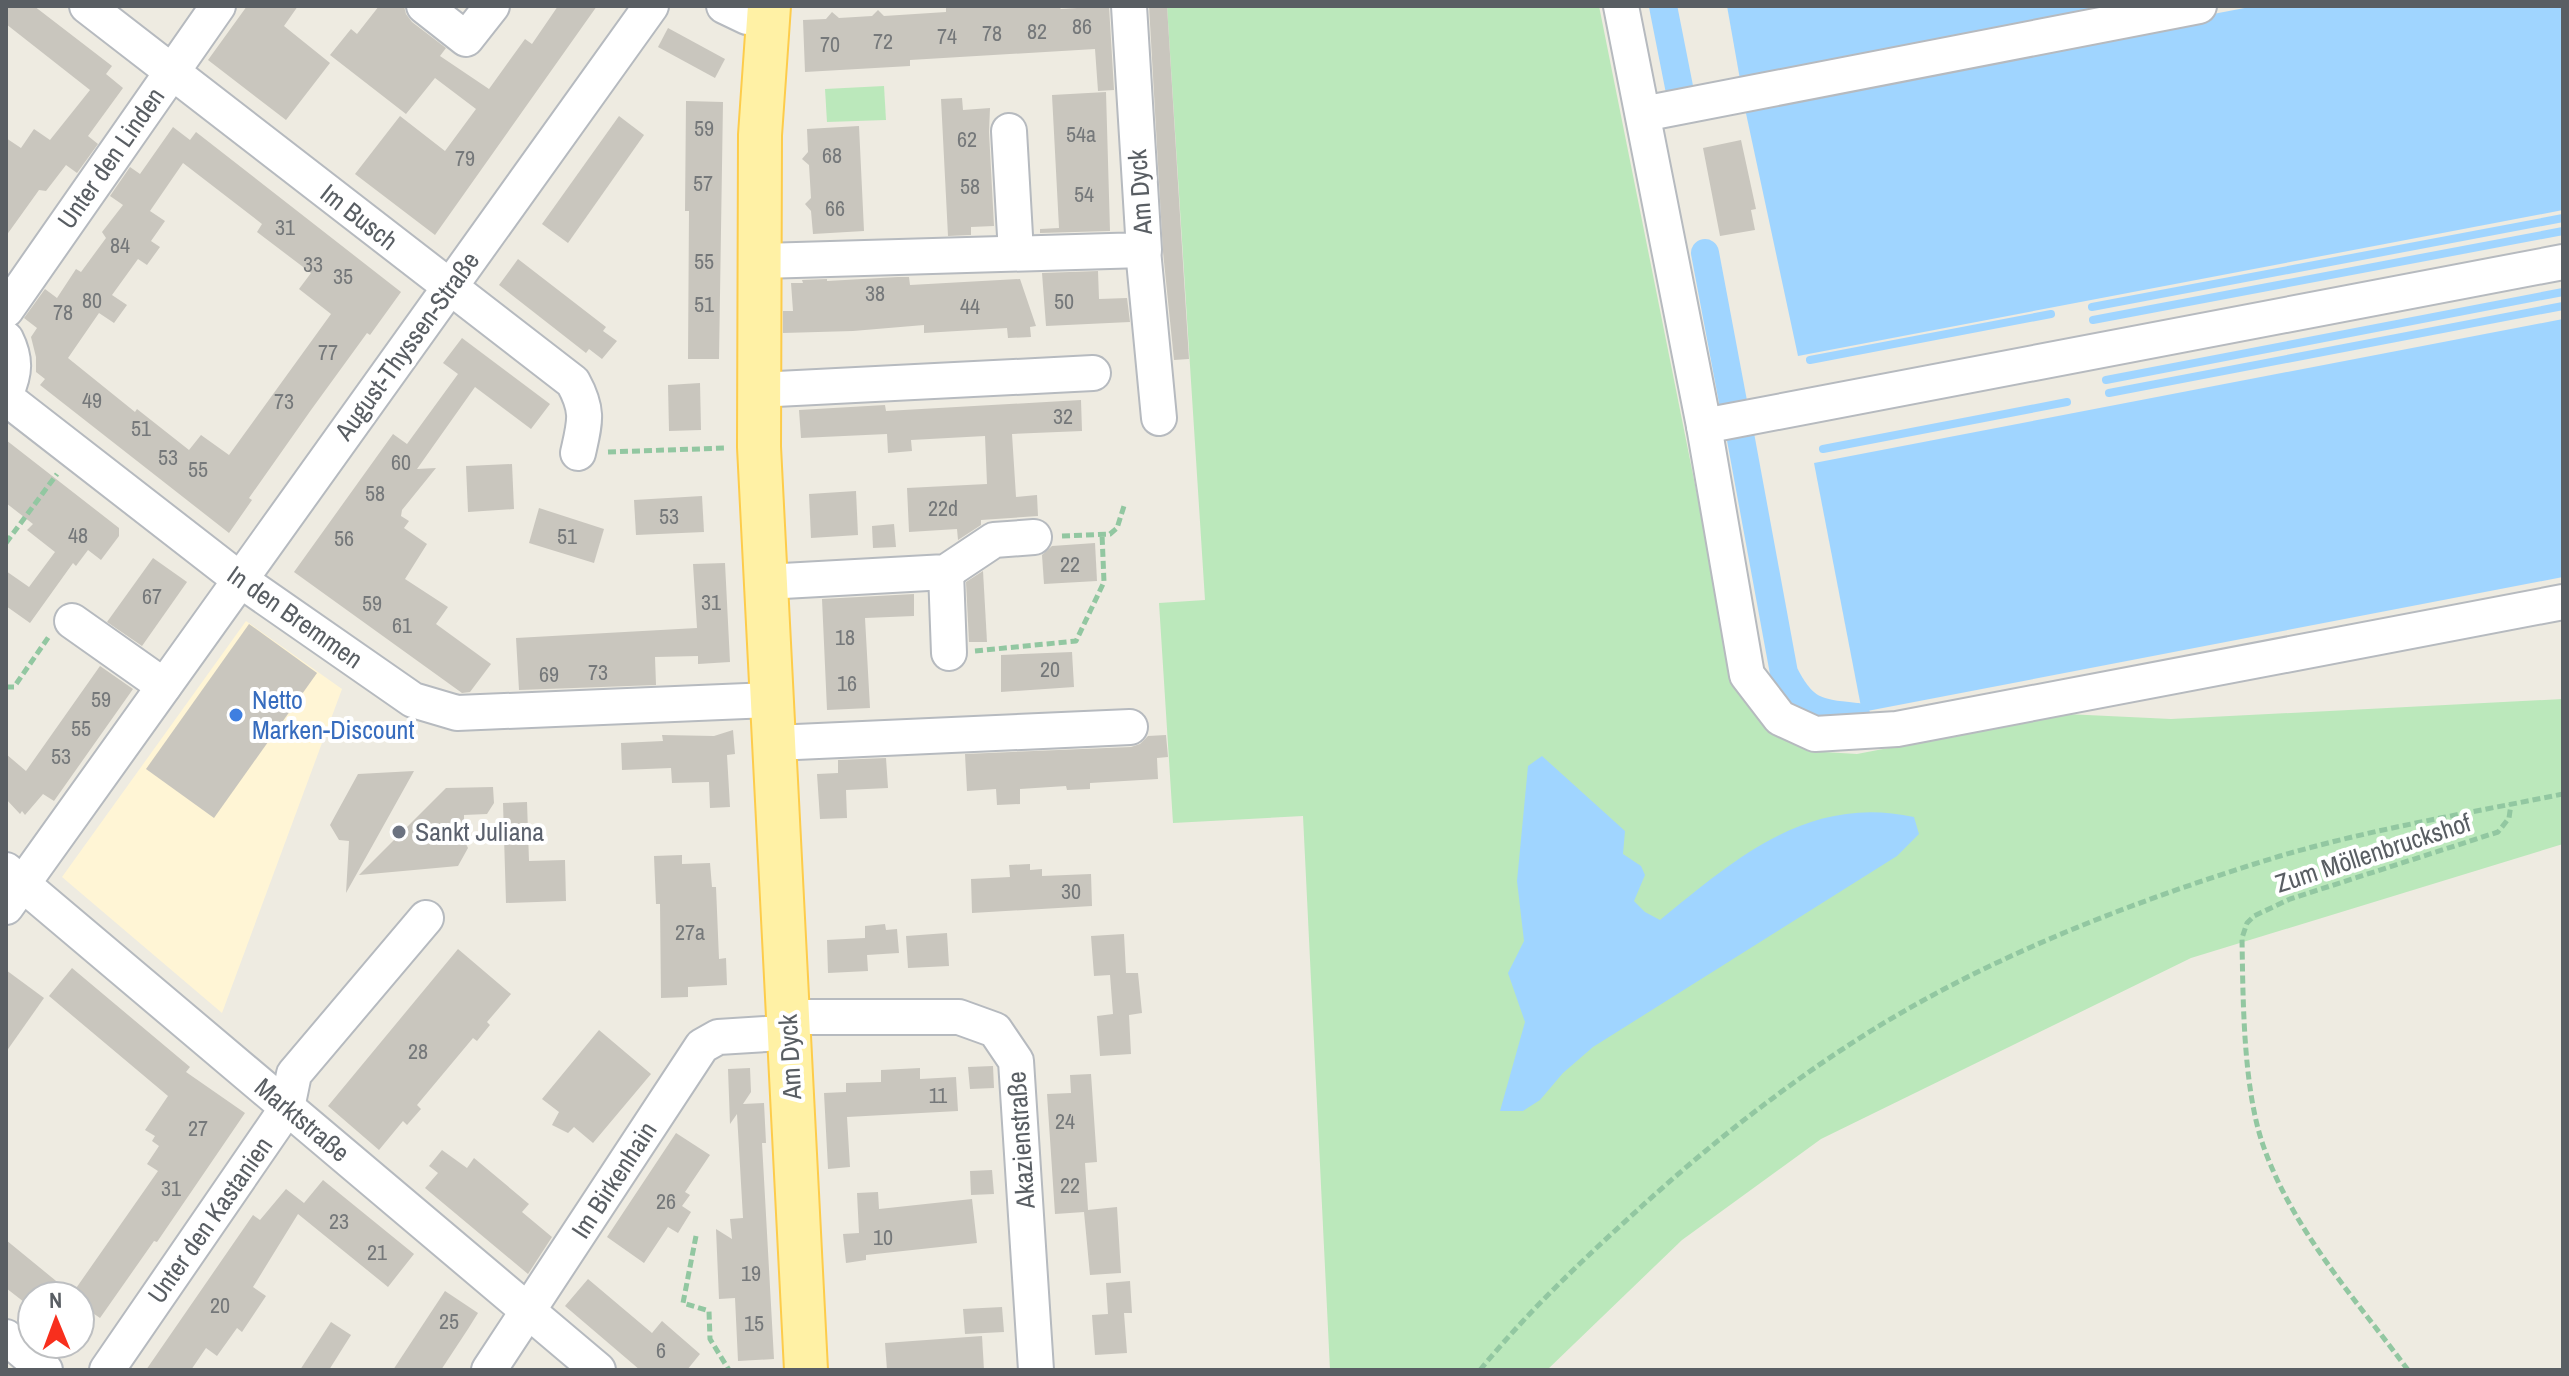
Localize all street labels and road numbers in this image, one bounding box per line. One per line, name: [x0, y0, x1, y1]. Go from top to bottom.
street label: Unter den Linden: [49, 80, 172, 235]
street label: Am Dyck: [1119, 148, 1160, 237]
street label: Im Busch: [314, 175, 405, 258]
street label: August-Thyssen-Straße: [326, 244, 487, 448]
street label: In den Bremmen: [221, 557, 370, 676]
street label: Zum Möllenbruckshof: [2271, 804, 2475, 901]
street label: Am Dyck: [770, 1013, 809, 1102]
street label: Marktstraße: [248, 1070, 357, 1170]
street label: Akazienstraße: [998, 1070, 1043, 1211]
street label: Im Birkenhain: [563, 1115, 664, 1245]
street label: Unter den Kastanien: [139, 1130, 280, 1310]

